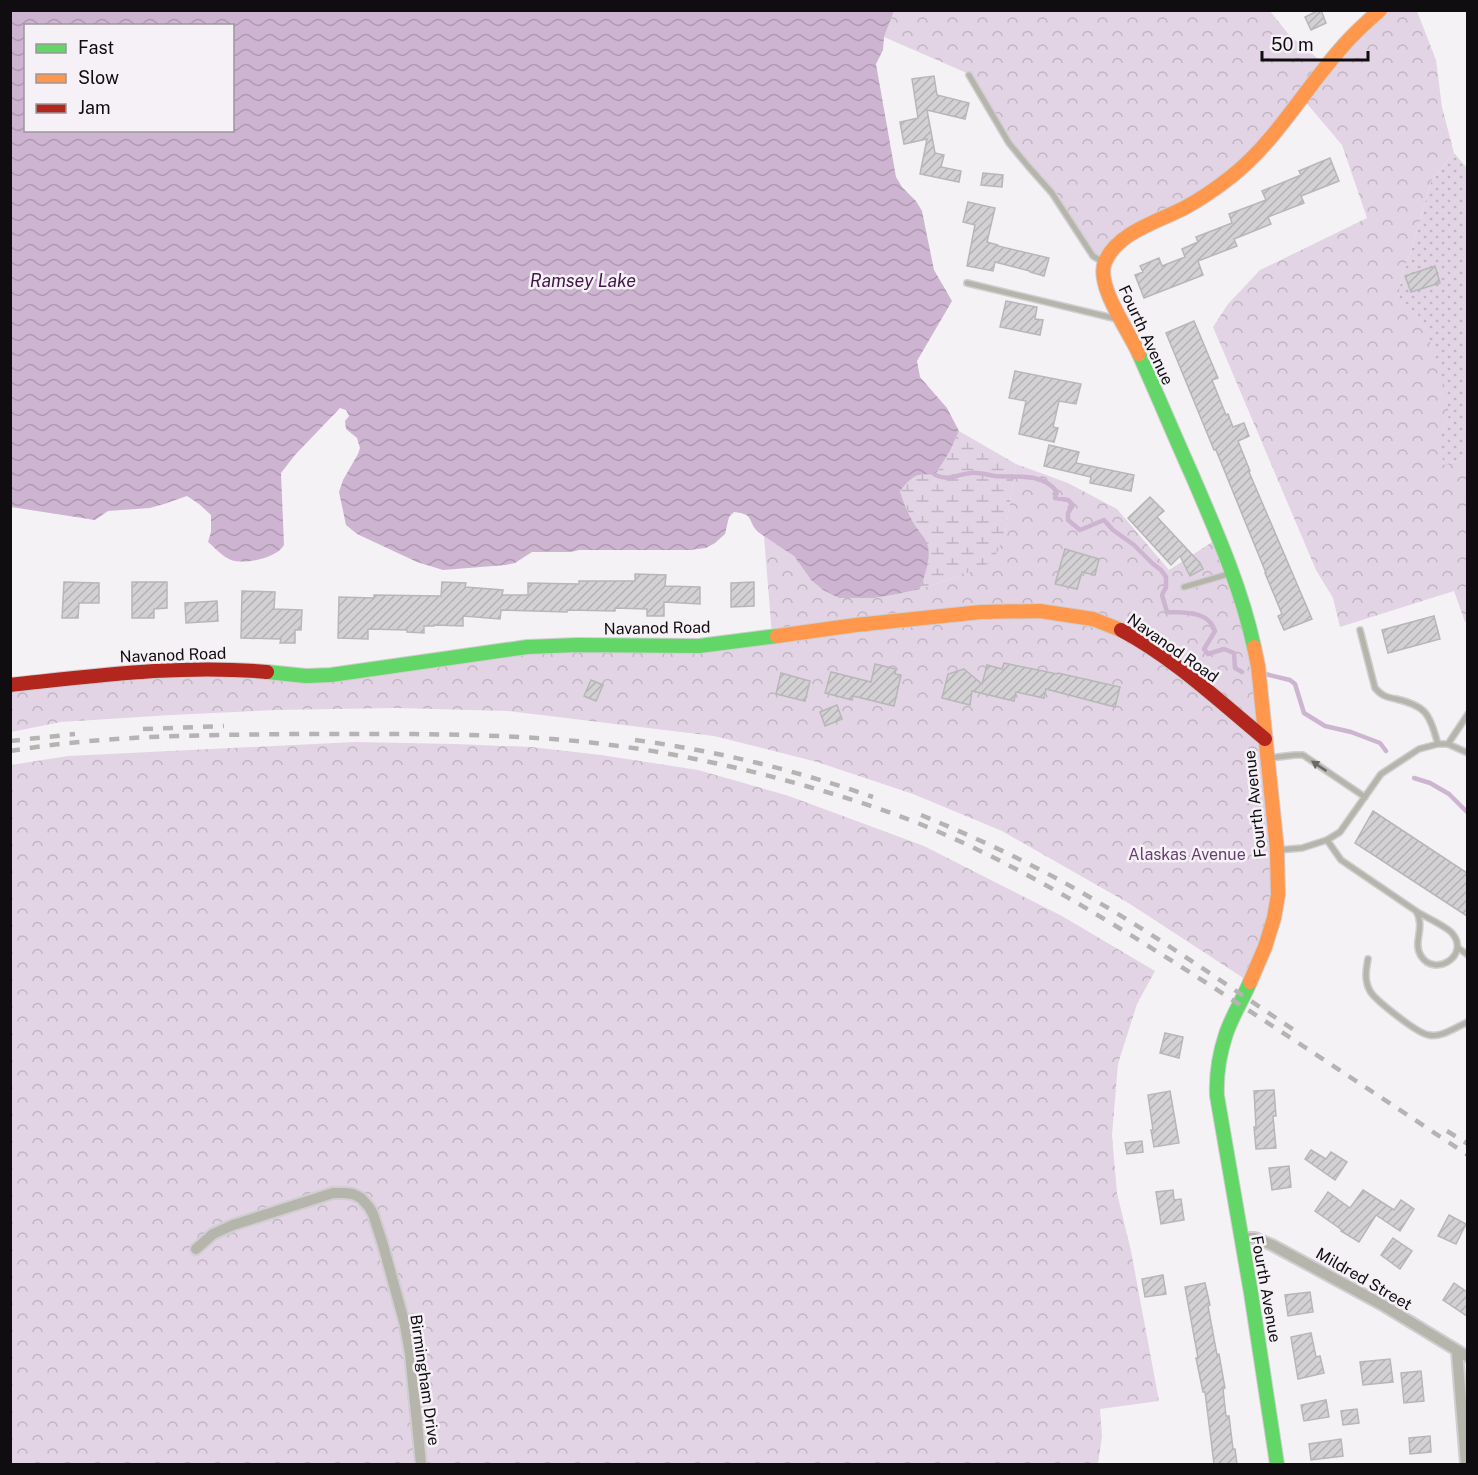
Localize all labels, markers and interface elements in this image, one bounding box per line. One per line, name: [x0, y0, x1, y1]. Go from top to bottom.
legend: [24, 24, 234, 132]
scale bar: [1262, 24, 1368, 62]
text: 50 m: [1271, 34, 1314, 55]
text: Fast: [78, 37, 114, 58]
text: Slow: [78, 67, 119, 88]
text: Jam: [78, 97, 111, 118]
water label: Ramsey Lake: [530, 270, 636, 291]
street label: Fourth Avenue: [1115, 282, 1177, 388]
street label: Navanod Road: [1124, 610, 1222, 686]
street label: Navanod Road: [603, 618, 711, 638]
street label: Navanod Road: [119, 644, 227, 666]
street label: Fourth Avenue: [1240, 749, 1270, 859]
one-way arrow: [1311, 761, 1327, 772]
park label: Alaskas Avenue: [1128, 845, 1246, 864]
street label: Fourth Avenue: [1247, 1234, 1285, 1344]
street label: Mildred Street: [1313, 1244, 1415, 1314]
street label: Birmingham Drive: [406, 1313, 444, 1447]

